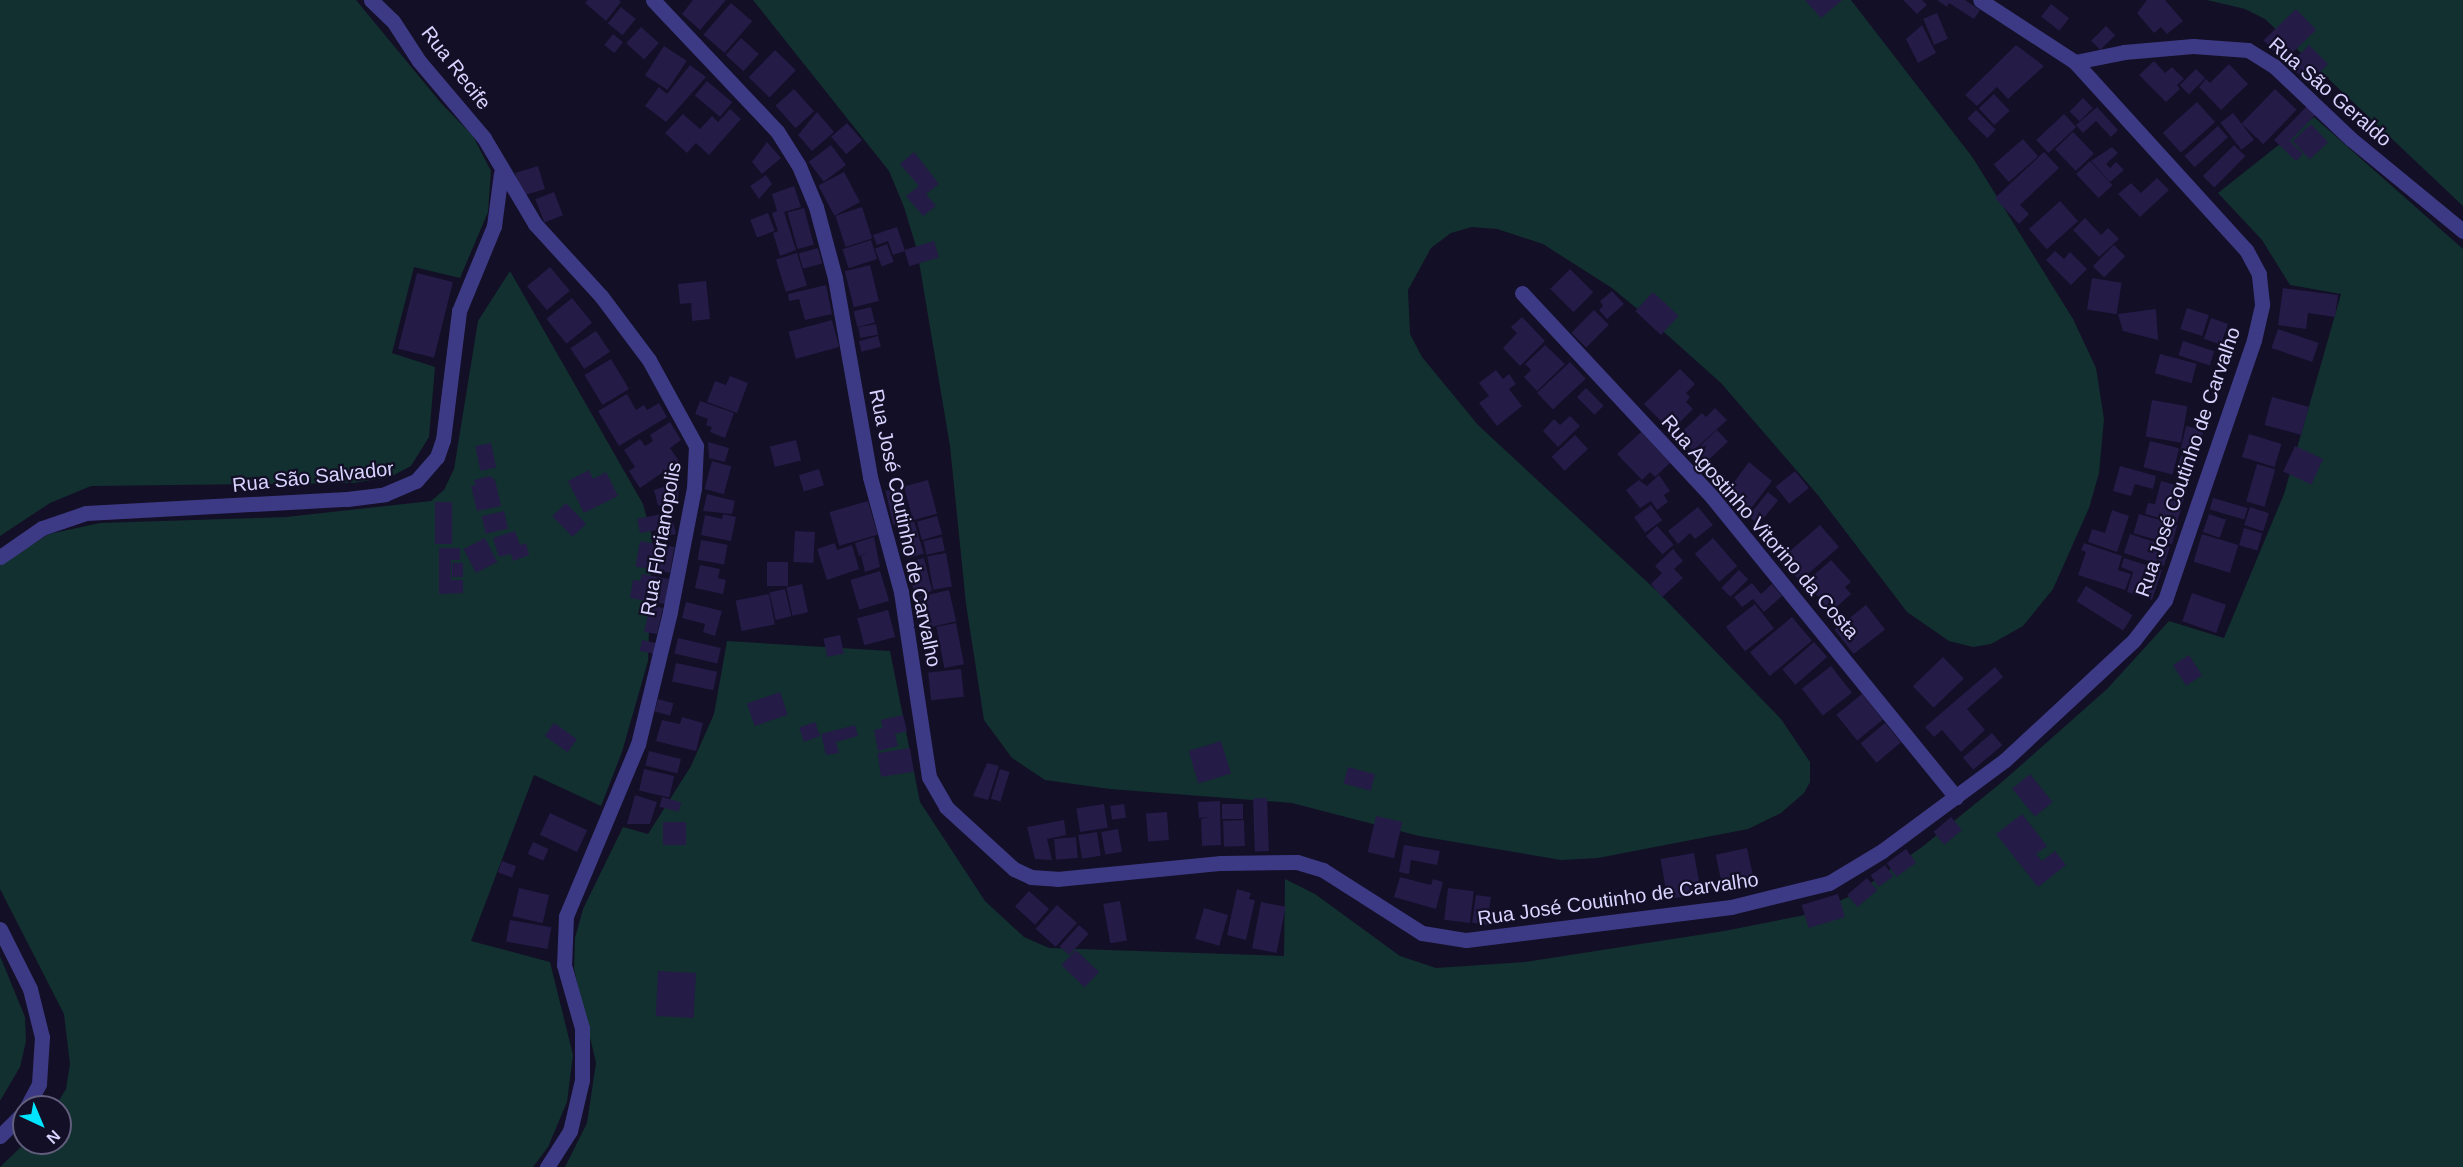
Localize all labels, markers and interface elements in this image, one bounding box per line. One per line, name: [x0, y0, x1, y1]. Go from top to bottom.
street label: Rua Recife: [416, 22, 496, 114]
street label: Rua São Geraldo: [2264, 32, 2396, 152]
street label: Rua José Coutinho de Carvalho: [2131, 324, 2245, 600]
street label: Rua José Coutinho de Carvalho: [864, 387, 946, 669]
street label: Rua Agostinho Vitorino da Costa: [1656, 410, 1864, 644]
street label: Rua São Salvador: [231, 457, 395, 497]
street label: Rua Florianopolis: [636, 460, 686, 618]
street label: Rua José Coutinho de Carvalho: [1476, 867, 1760, 931]
north arrow: [12, 1095, 72, 1155]
text: N: [43, 1127, 64, 1147]

